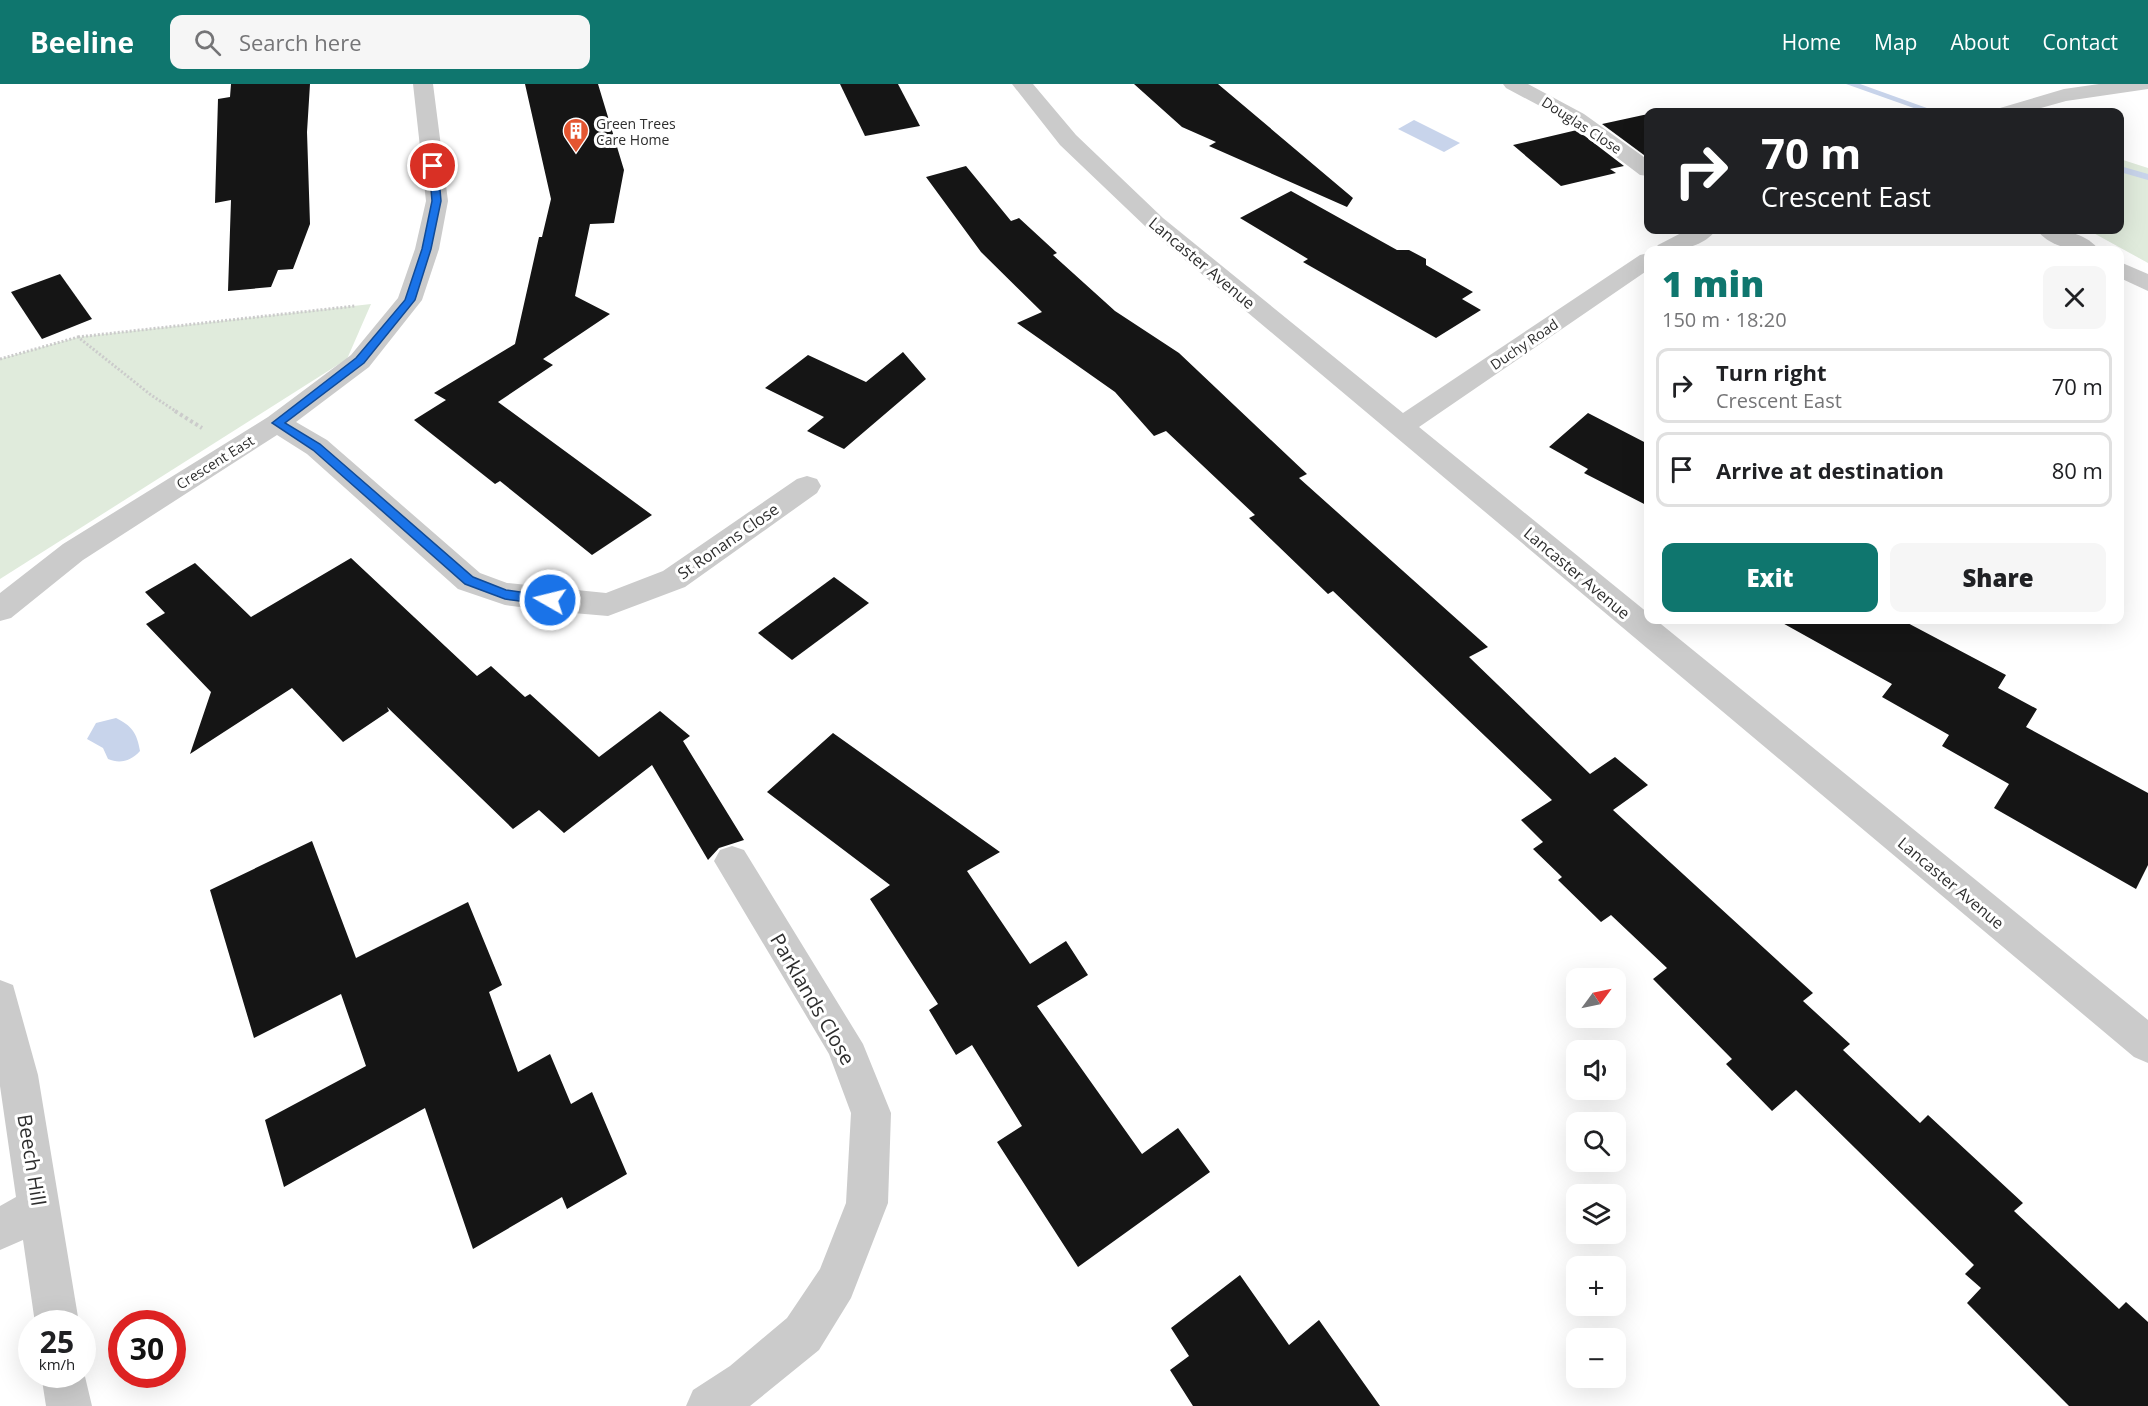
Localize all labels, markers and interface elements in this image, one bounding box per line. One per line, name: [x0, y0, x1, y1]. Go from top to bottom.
search box: [170, 15, 590, 69]
text: Beeline: [30, 23, 134, 61]
icon: search: [191, 26, 224, 59]
text: Search here: [239, 27, 362, 57]
text: Home: [1782, 28, 1841, 56]
text: Map: [1874, 28, 1917, 56]
text: About: [1950, 28, 2010, 56]
text: Contact: [2043, 28, 2118, 56]
street label: Douglas Close: [1538, 92, 1626, 158]
place label: Green Trees Care Home: [596, 114, 676, 149]
building icon: Green Trees Care Home: [561, 116, 591, 154]
text: 70 m: [1761, 124, 1861, 181]
icon: right: [1662, 132, 1740, 210]
pin: [407, 140, 458, 191]
icon: arrive: [416, 149, 449, 182]
text: Crescent East: [1761, 178, 1931, 215]
street label: Lancaster Avenue: [1144, 212, 1260, 314]
text: 1 min: [1662, 259, 1764, 308]
button: close: [2043, 266, 2106, 329]
text: 150 m · 18:20: [1662, 306, 1787, 333]
street label: Duchy Road: [1486, 314, 1562, 374]
text: Turn right: [1716, 357, 1827, 387]
icon: right: [1665, 369, 1698, 402]
text: 70 m: [2052, 371, 2103, 401]
text: Crescent East: [1716, 387, 1842, 414]
street label: Crescent East: [173, 431, 257, 493]
icon: arrive: [1665, 453, 1698, 486]
text: Arrive at destination: [1716, 455, 1944, 485]
text: 80 m: [2052, 455, 2103, 485]
street label: St Ronans Close: [673, 498, 783, 584]
street label: Lancaster Avenue: [1519, 522, 1635, 624]
button: Exit: [1662, 543, 1878, 612]
button: Share: [1890, 543, 2106, 612]
position arrow: [518, 568, 582, 632]
street label: Lancaster Avenue: [1893, 832, 2009, 934]
street label: Parklands Close: [764, 928, 862, 1070]
north arrow: [1566, 968, 1626, 1028]
map controls: [1566, 968, 1626, 1388]
button: sound: [1566, 1040, 1626, 1100]
street label: Beech Hill: [11, 1112, 53, 1208]
button: search: [1566, 1112, 1626, 1172]
button: layers: [1566, 1184, 1626, 1244]
button: +: [1566, 1256, 1626, 1316]
speed limit sign: 30: [108, 1310, 186, 1388]
text: 25: [40, 1321, 74, 1362]
button: −: [1566, 1328, 1626, 1388]
text: km/h: [39, 1354, 75, 1374]

